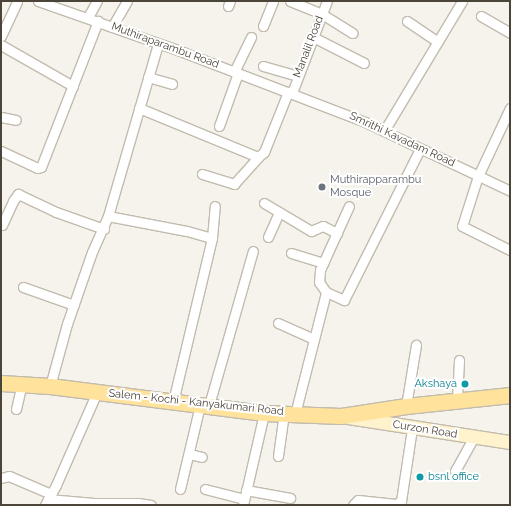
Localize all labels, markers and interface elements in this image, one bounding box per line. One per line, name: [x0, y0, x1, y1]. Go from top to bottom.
street label: Manalil Road: [291, 14, 327, 80]
street label: Muthiraparambu Road: [109, 20, 221, 72]
street label: Smrithi Kavadam Road: [347, 110, 457, 170]
place label: Muthirapparambu Mosque: [330, 174, 421, 200]
marker: Muthirapparambu Mosque: [317, 182, 327, 192]
place label: Akshaya: [414, 377, 457, 391]
marker: Akshaya: [460, 379, 470, 389]
street label: Salem - Kochi - Kanyakumari Road: [108, 387, 284, 419]
street label: Curzon Road: [392, 418, 458, 442]
place label: bsnl office: [428, 470, 479, 484]
marker: bsnl office: [415, 472, 425, 482]

